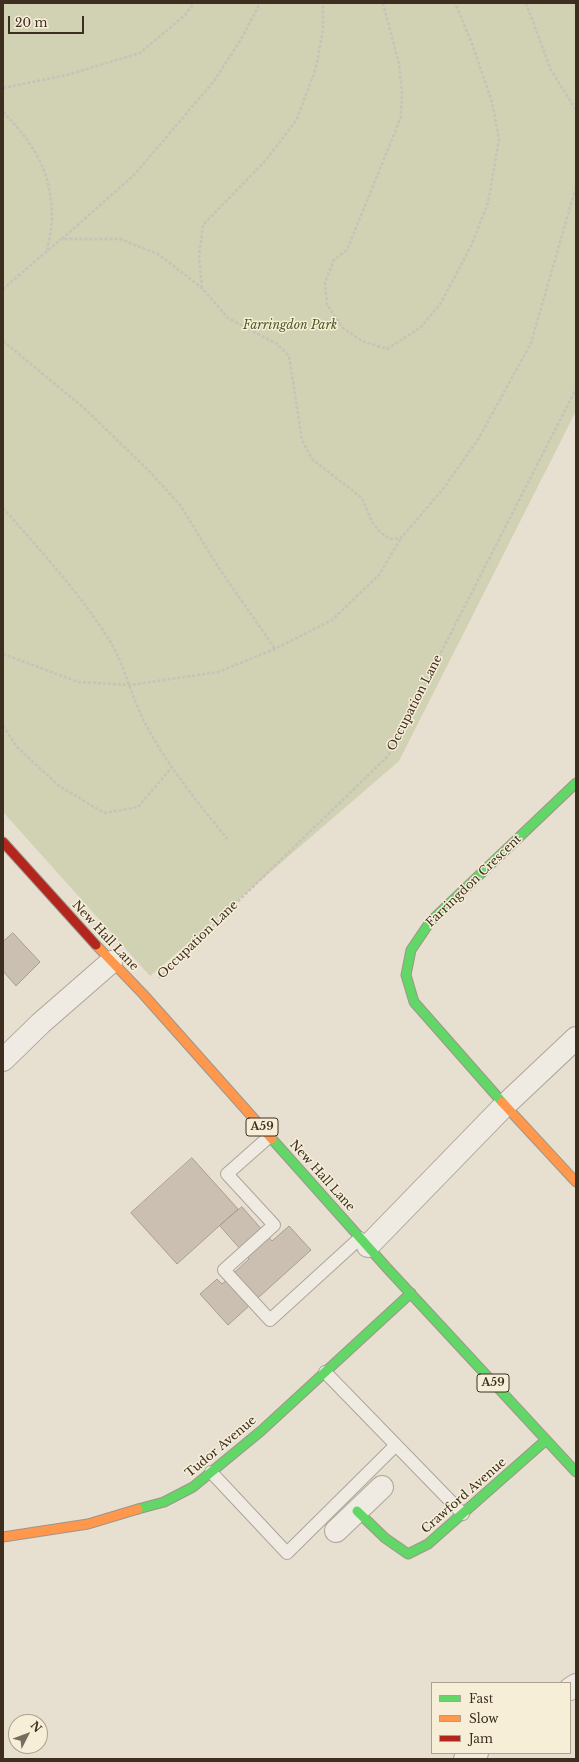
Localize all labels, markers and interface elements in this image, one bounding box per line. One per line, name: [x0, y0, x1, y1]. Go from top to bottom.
scale bar: [10, 8, 86, 34]
text: 20 m: [15, 15, 47, 30]
park label: Farringdon Park: [243, 319, 337, 333]
street label: Occupation Lane: [385, 653, 445, 753]
street label: Farringdon Crescent: [423, 832, 525, 930]
street label: New Hall Lane: [69, 898, 141, 974]
street label: Occupation Lane: [155, 898, 241, 982]
road number: A59: [246, 1118, 278, 1136]
street label: New Hall Lane: [286, 1138, 358, 1214]
road number: A59: [477, 1374, 509, 1392]
street label: Tudor Avenue: [183, 1413, 259, 1481]
street label: Crawford Avenue: [419, 1455, 509, 1537]
legend: [431, 1682, 571, 1754]
text: Fast: [469, 1691, 493, 1706]
text: Slow: [469, 1711, 498, 1726]
north arrow: [8, 1714, 48, 1754]
text: N: [28, 1718, 45, 1735]
text: Jam: [469, 1731, 493, 1746]

